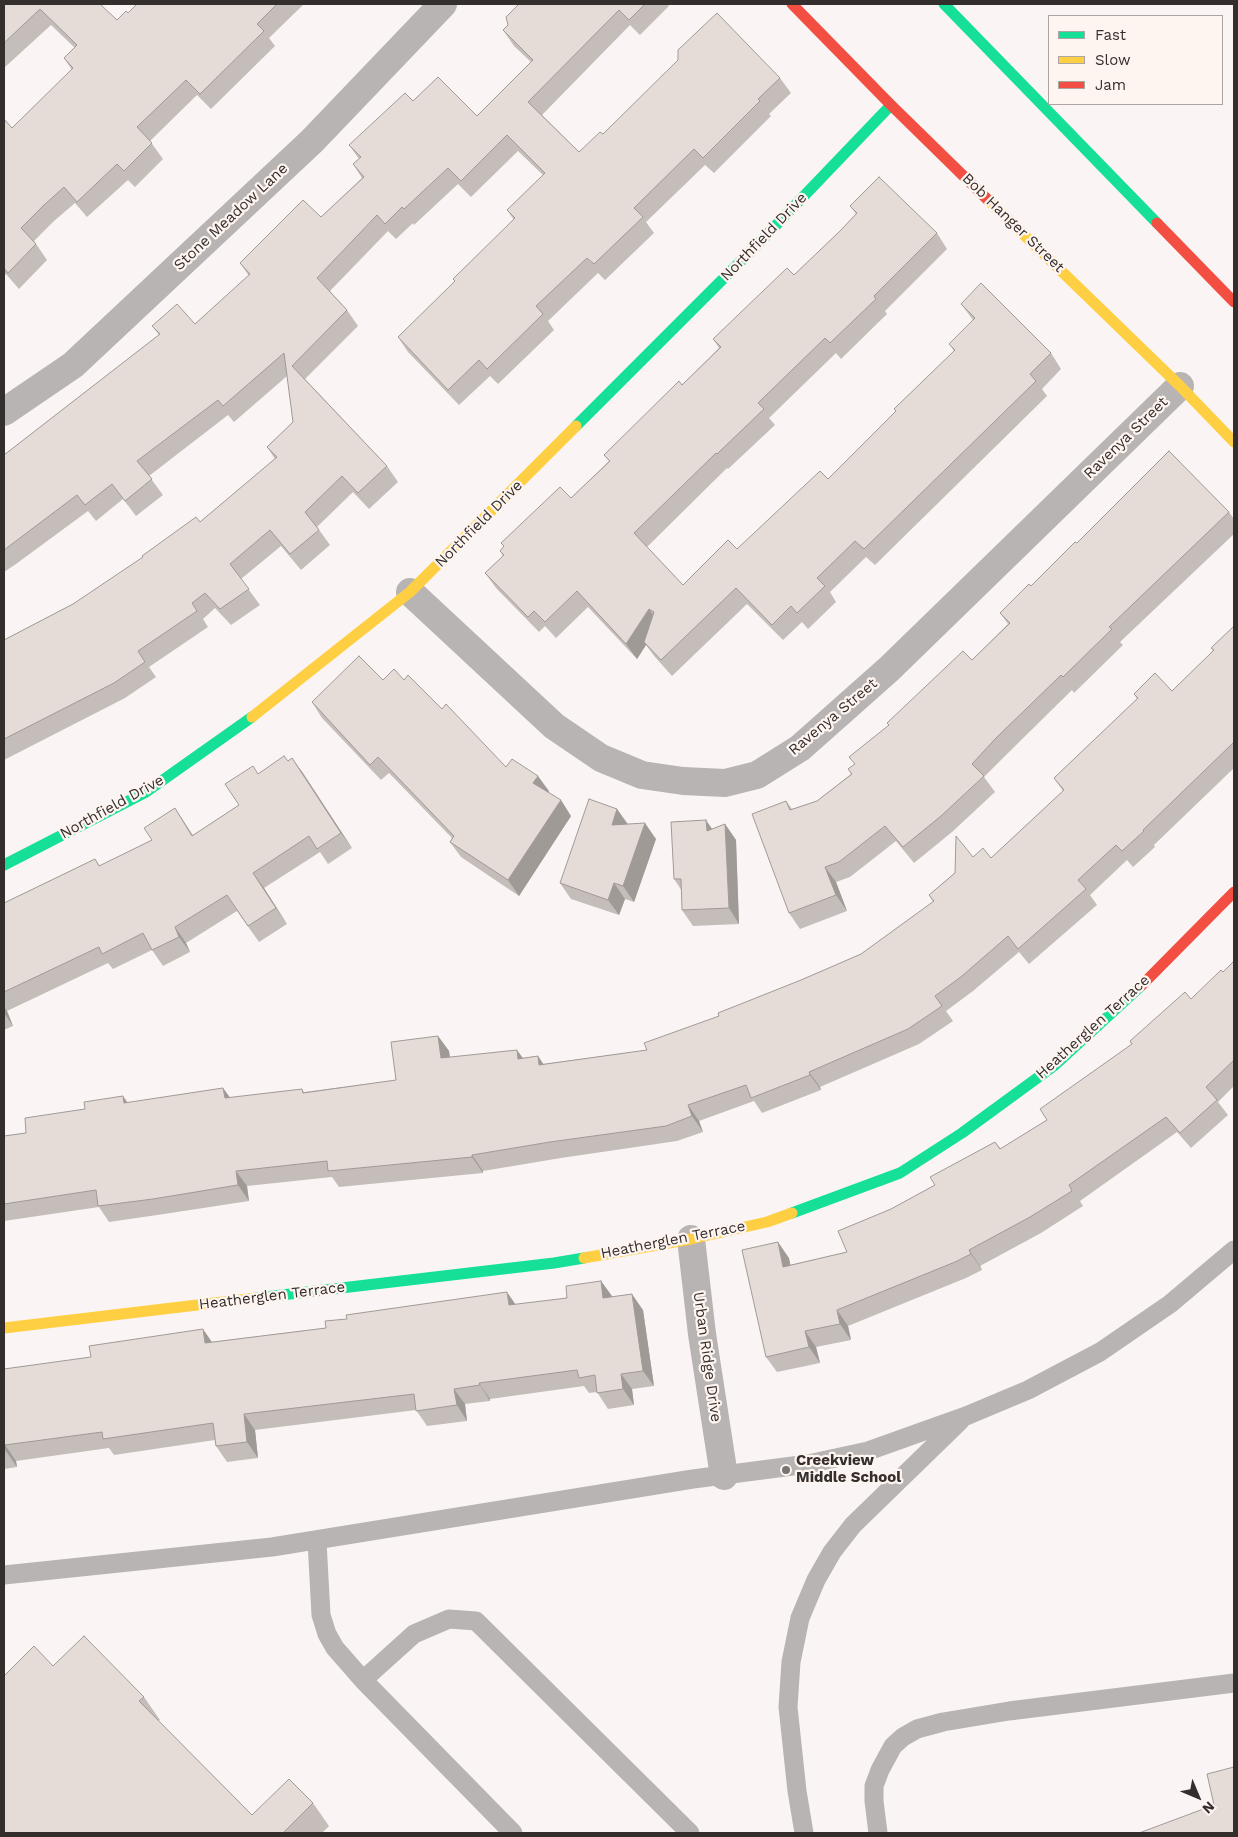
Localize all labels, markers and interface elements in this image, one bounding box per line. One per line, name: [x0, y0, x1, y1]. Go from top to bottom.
legend: [1048, 15, 1223, 105]
text: Fast: [1095, 26, 1126, 44]
text: Slow: [1095, 51, 1131, 69]
text: Jam: [1095, 76, 1126, 94]
street label: Stone Meadow Lane: [170, 160, 292, 274]
street label: Bob Hanger Street: [958, 170, 1068, 276]
street label: Northfield Drive: [717, 189, 811, 285]
street label: Ravenya Street: [1080, 393, 1172, 483]
street label: Northfield Drive: [432, 477, 526, 571]
street label: Ravenya Street: [785, 675, 881, 759]
street label: Northfield Drive: [57, 771, 167, 843]
street label: Heatherglen Terrace: [1032, 971, 1154, 1083]
street label: Heatherglen Terrace: [599, 1217, 747, 1263]
street label: Heatherglen Terrace: [198, 1278, 346, 1314]
street label: Urban Ridge Drive: [689, 1291, 725, 1423]
place label: Creekview Middle School: [796, 1452, 901, 1487]
marker: Creekview Middle School: [780, 1464, 792, 1476]
north arrow: [1173, 1772, 1223, 1822]
text: N: [1199, 1798, 1218, 1817]

